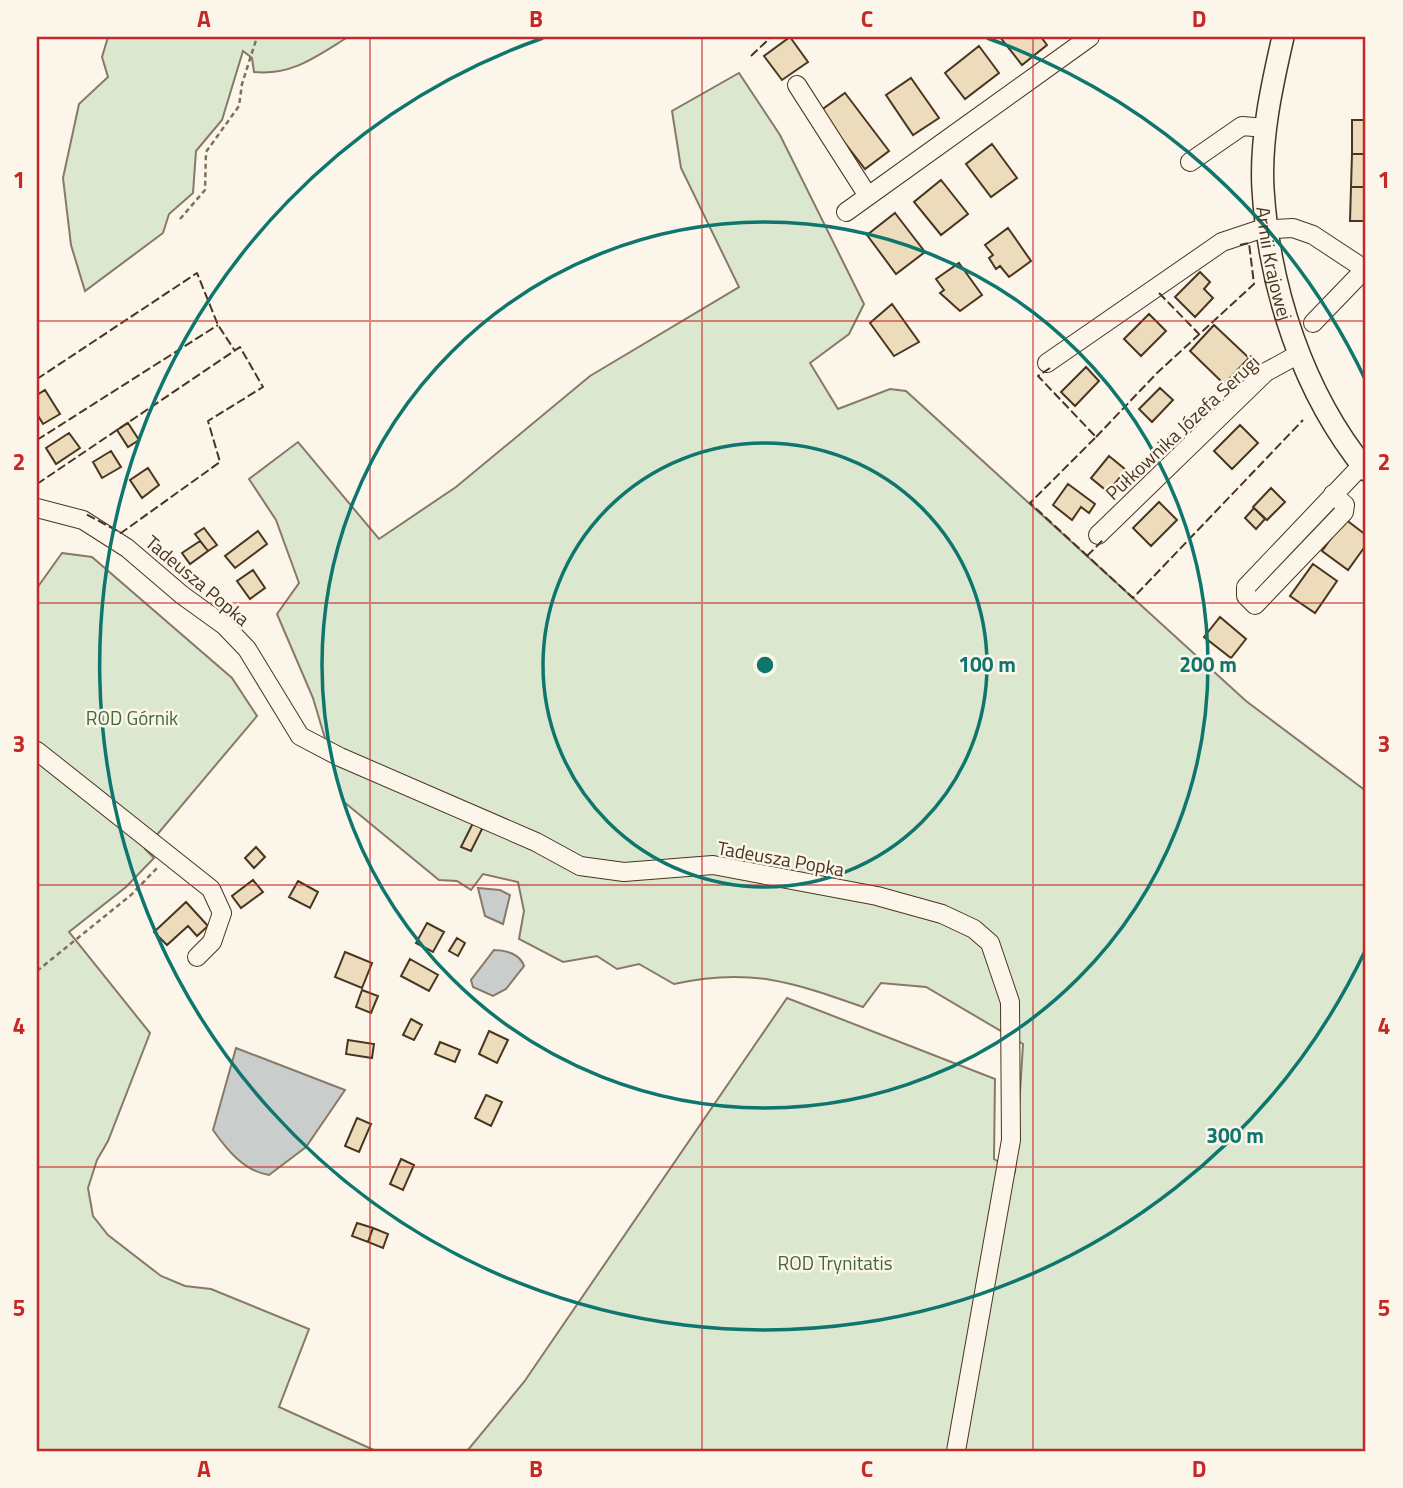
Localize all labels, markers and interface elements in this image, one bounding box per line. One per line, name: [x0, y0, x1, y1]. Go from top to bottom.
text: A: [197, 1, 211, 36]
text: B: [529, 1, 543, 36]
text: C: [861, 1, 873, 36]
text: D: [1192, 1, 1206, 36]
text: 1: [13, 162, 25, 197]
text: 1: [1378, 162, 1390, 197]
street label: Armii Krajowej: [1250, 205, 1301, 324]
street label: Pułkownika Józefa Serugi: [1098, 348, 1266, 506]
text: 2: [13, 444, 25, 479]
text: 2: [1378, 444, 1390, 479]
street label: Tadeusza Popka: [139, 528, 257, 633]
text: 100 m: [958, 648, 1016, 680]
text: 200 m: [1179, 648, 1237, 680]
centre of rings: [753, 653, 777, 677]
park label: ROD Górnik: [86, 703, 178, 732]
text: 3: [13, 726, 25, 761]
text: 3: [1378, 726, 1390, 761]
street label: Tadeusza Popka: [715, 833, 847, 884]
text: 4: [13, 1008, 25, 1043]
text: 4: [1378, 1008, 1390, 1043]
text: 300 m: [1206, 1119, 1264, 1151]
park label: ROD Trynitatis: [777, 1248, 893, 1277]
text: 5: [13, 1290, 25, 1325]
text: 5: [1378, 1290, 1390, 1325]
text: A: [197, 1451, 211, 1486]
text: B: [529, 1451, 543, 1486]
text: C: [861, 1451, 873, 1486]
text: D: [1192, 1451, 1206, 1486]

